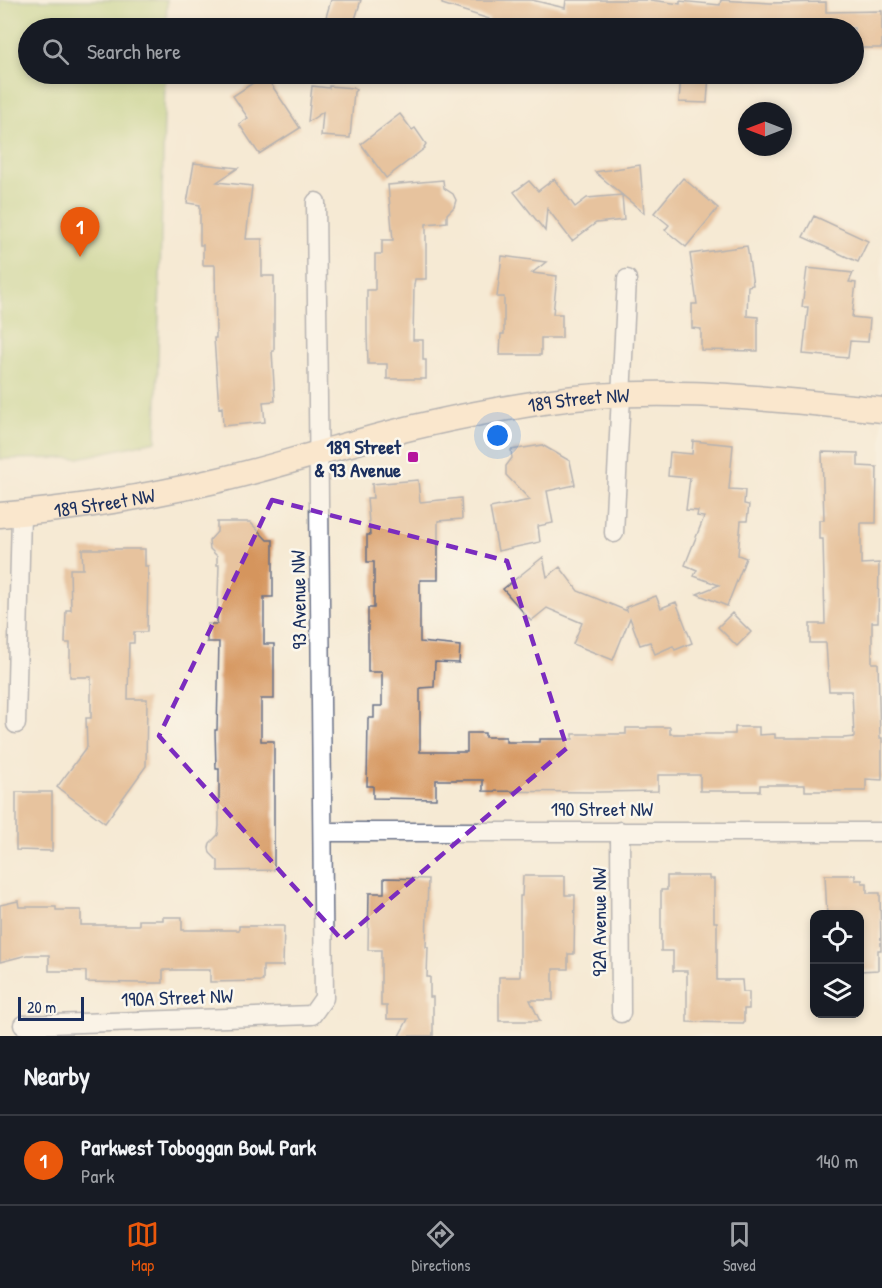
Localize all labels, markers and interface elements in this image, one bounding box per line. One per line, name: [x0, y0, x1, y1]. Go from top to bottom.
search box: [18, 18, 864, 84]
icon: search: [39, 35, 72, 68]
text: Search here: [87, 36, 181, 66]
north arrow: [738, 102, 792, 156]
pin: 1: [60, 208, 100, 257]
street label: 189 Street NW: [526, 381, 630, 418]
your location: [483, 421, 512, 450]
place label: 189 Street & 93 Avenue: [314, 433, 402, 483]
marker: 189 Street & 93 Avenue: [406, 450, 420, 464]
street label: 189 Street NW: [52, 480, 158, 523]
street label: 93 Avenue NW: [284, 550, 312, 650]
street label: 190 Street NW: [551, 795, 654, 822]
street label: 92A Avenue NW: [585, 867, 612, 977]
map controls: [810, 910, 864, 1018]
button: locate: [810, 910, 864, 964]
button: layers: [810, 964, 864, 1018]
street label: 190A Street NW: [121, 982, 234, 1012]
scale bar: [18, 994, 84, 1022]
text: 20 m: [27, 996, 56, 1018]
text: Nearby: [24, 1058, 90, 1093]
text: Parkwest Toboggan Bowl Park: [81, 1132, 316, 1162]
text: 1: [40, 1147, 47, 1174]
text: 140 m: [816, 1147, 858, 1174]
text: Park: [81, 1162, 114, 1189]
tab: Map: [126, 1218, 159, 1276]
tab: Directions: [412, 1218, 470, 1276]
tab: Saved: [723, 1218, 756, 1276]

